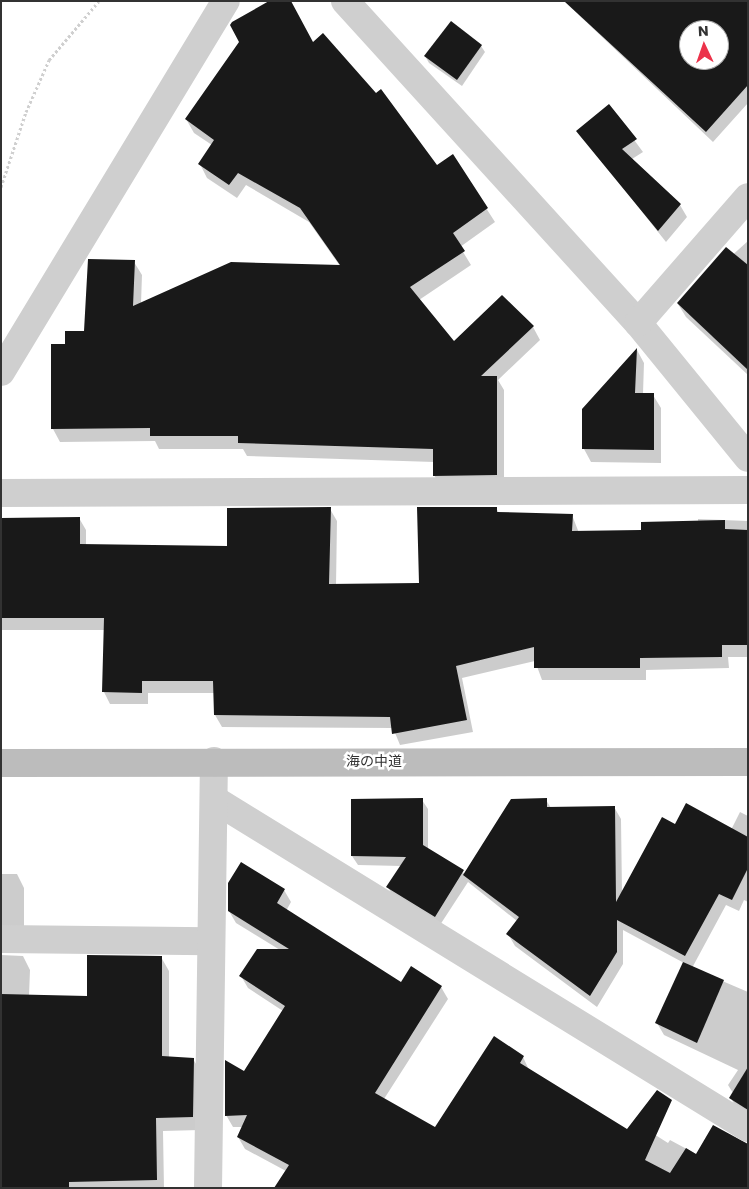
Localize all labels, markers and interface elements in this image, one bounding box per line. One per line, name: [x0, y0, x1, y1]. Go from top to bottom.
north arrow: [679, 20, 729, 70]
text: N: [697, 21, 709, 41]
street label: 海の中道: [346, 753, 402, 769]

